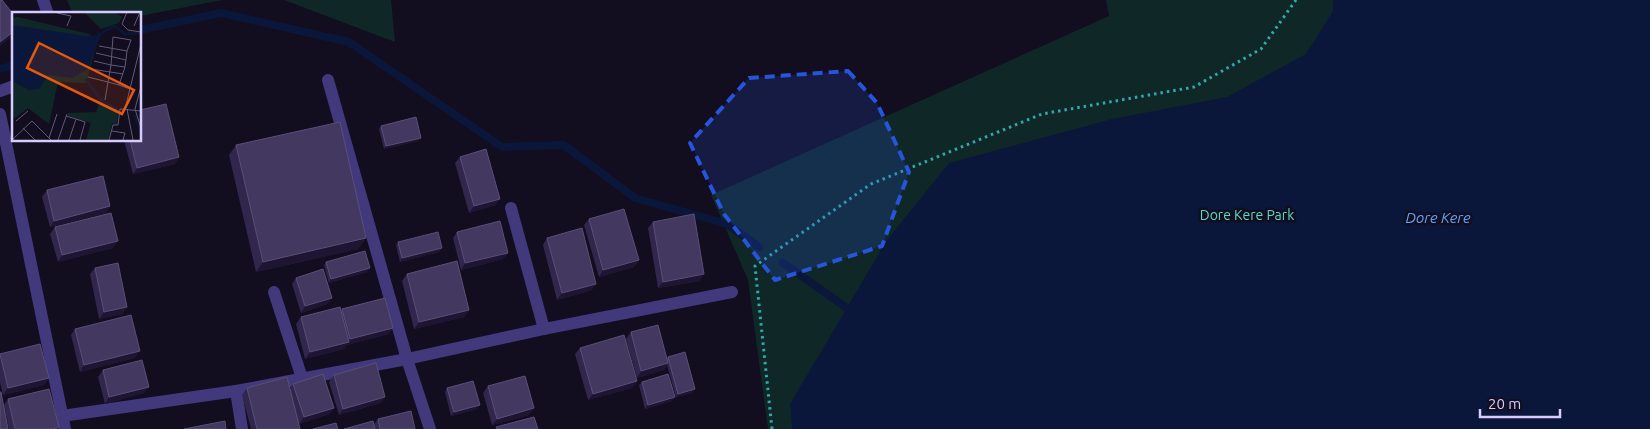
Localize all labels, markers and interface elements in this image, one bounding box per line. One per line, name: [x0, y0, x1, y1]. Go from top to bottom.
inset map: [12, 12, 141, 141]
park label: Dore Kere Park: [1200, 207, 1294, 223]
water label: Dore Kere: [1406, 209, 1471, 226]
scale bar: [1480, 386, 1560, 418]
text: 20 m: [1488, 395, 1521, 412]

